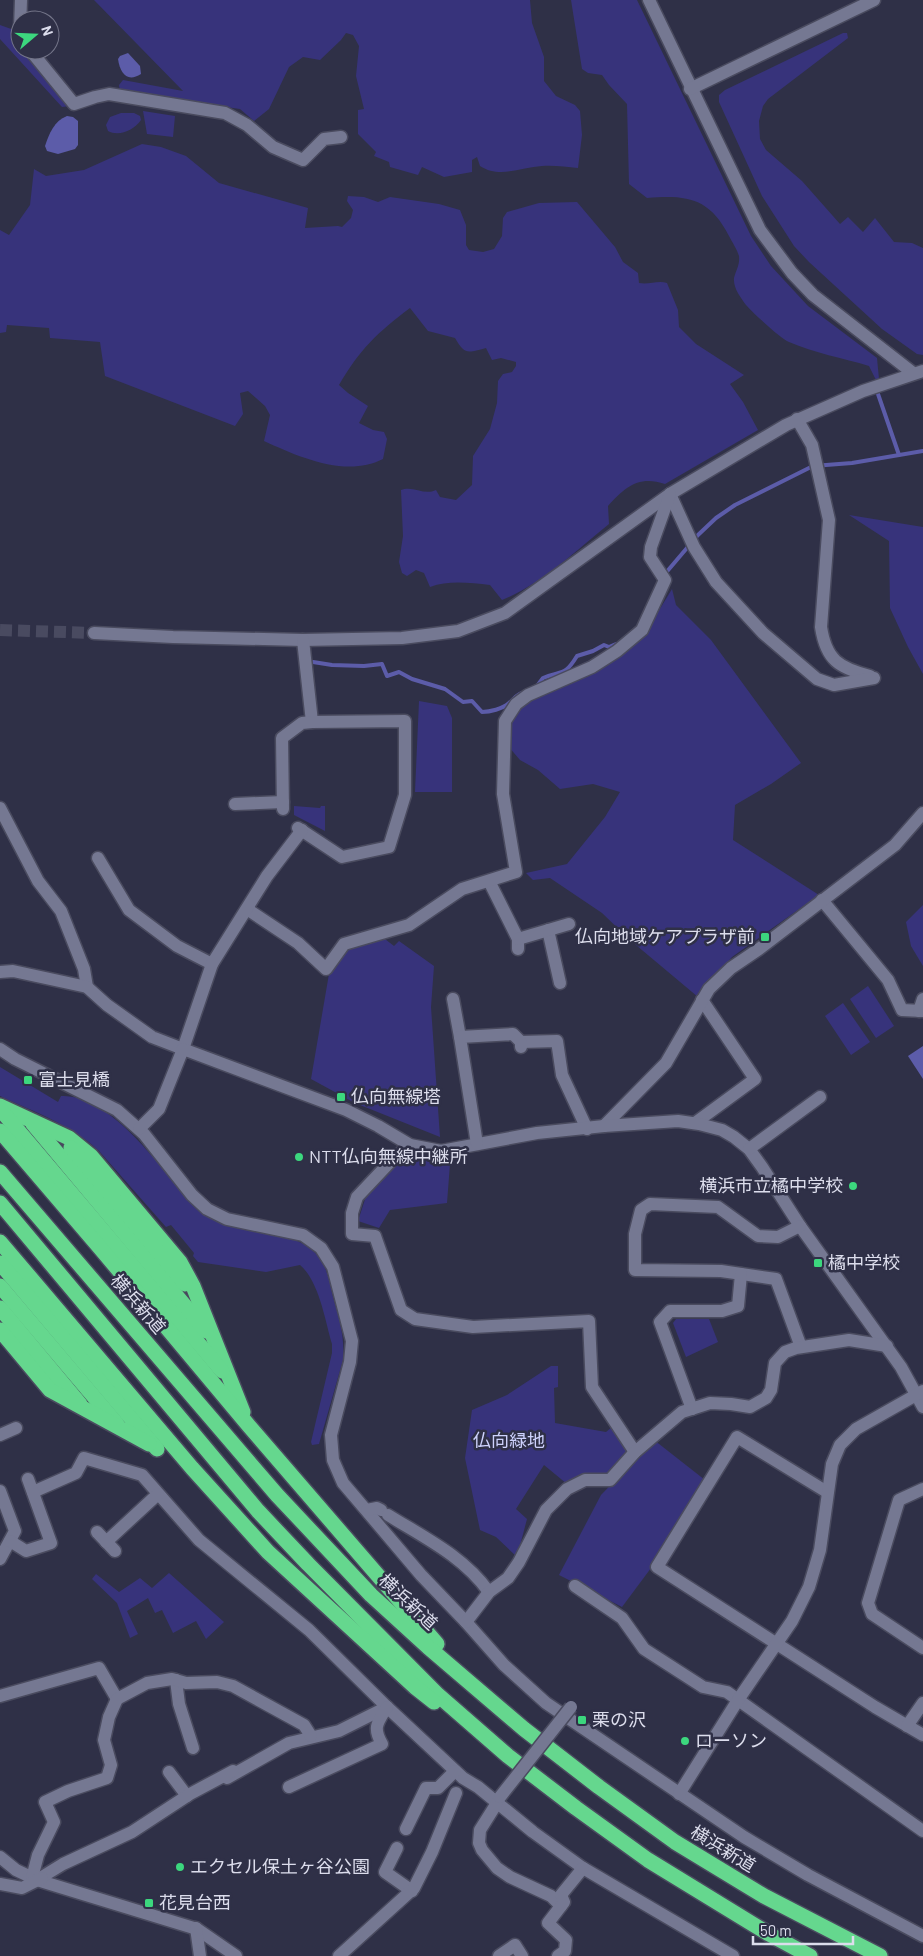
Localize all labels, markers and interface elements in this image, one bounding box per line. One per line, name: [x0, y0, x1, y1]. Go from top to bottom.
north arrow: [10, 10, 60, 60]
text: N: [38, 23, 57, 38]
place label: 仏向地域ケアプラザ前: [575, 925, 755, 947]
marker: 仏向地域ケアプラザ前: [759, 931, 771, 943]
place label: 富士見橋: [38, 1068, 110, 1090]
marker: 富士見橋: [22, 1074, 34, 1086]
place label: 仏向無線塔: [351, 1085, 441, 1107]
marker: 仏向無線塔: [335, 1091, 347, 1103]
place label: NTT仏向無線中継所: [309, 1145, 468, 1167]
marker: NTT仏向無線中継所: [293, 1151, 305, 1163]
place label: 横浜市立橘中学校: [699, 1174, 843, 1196]
marker: 横浜市立橘中学校: [847, 1180, 859, 1192]
place label: 橘中学校: [828, 1251, 900, 1273]
marker: 橘中学校: [812, 1257, 824, 1269]
street label: 横浜新道: [107, 1269, 171, 1338]
park label: 仏向緑地: [473, 1429, 545, 1451]
street label: 横浜新道: [375, 1569, 443, 1634]
place label: 栗の沢: [592, 1708, 646, 1730]
marker: 栗の沢: [576, 1714, 588, 1726]
place label: ローソン: [695, 1729, 767, 1751]
marker: ローソン: [679, 1735, 691, 1747]
street label: 横浜新道: [687, 1820, 760, 1876]
place label: エクセル保土ヶ谷公園: [190, 1855, 370, 1877]
marker: エクセル保土ヶ谷公園: [174, 1861, 186, 1873]
place label: 花見台西: [159, 1891, 231, 1913]
marker: 花見台西: [143, 1897, 155, 1909]
scale bar: [753, 1914, 853, 1946]
text: 50 m: [760, 1921, 792, 1939]

